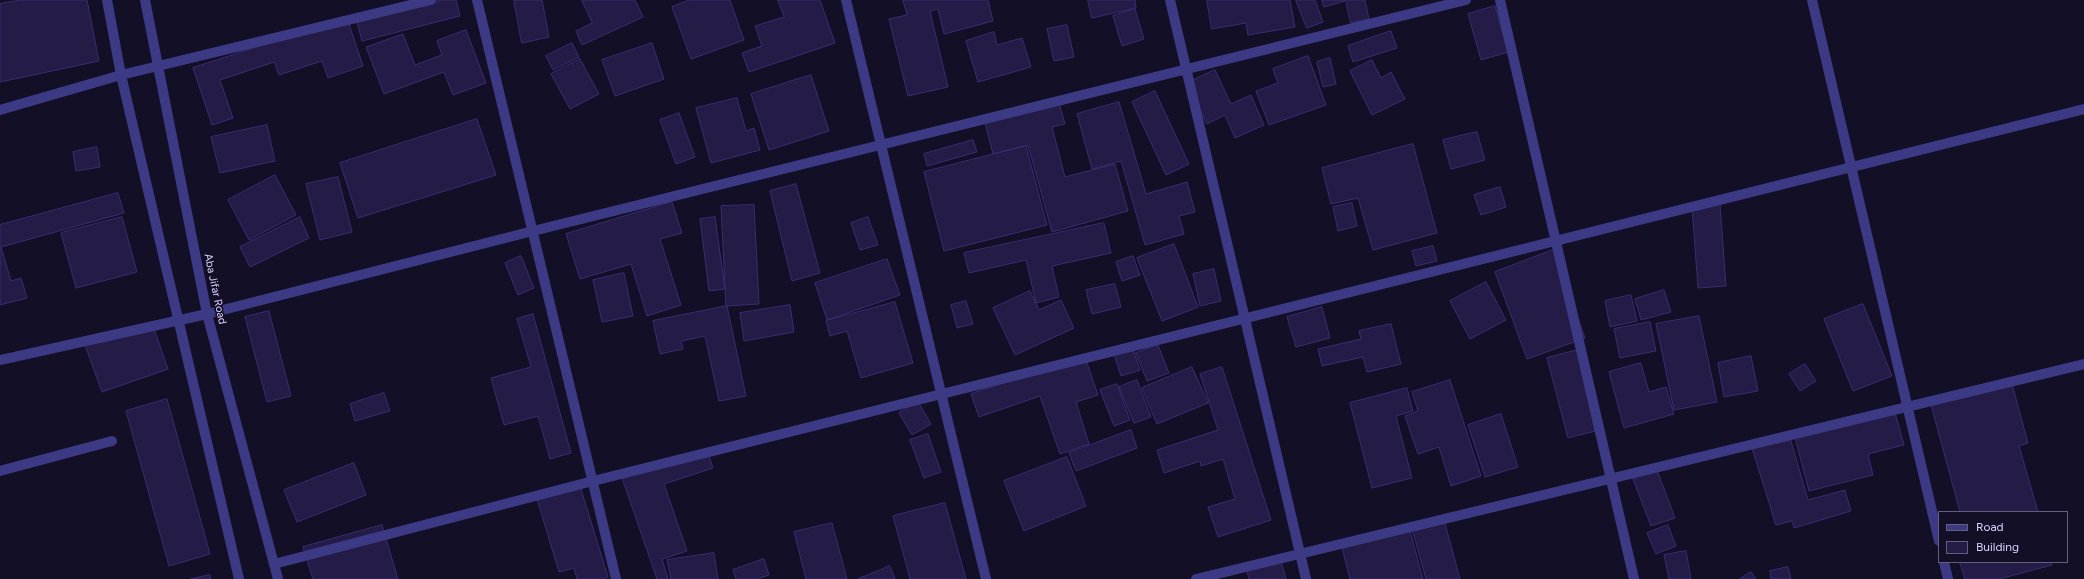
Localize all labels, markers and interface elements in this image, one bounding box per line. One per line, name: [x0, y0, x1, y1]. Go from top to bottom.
street label: Aba Jifar Road: [201, 252, 229, 326]
legend: [1938, 511, 2068, 563]
text: Road: [1976, 520, 2004, 534]
text: Building: [1976, 540, 2019, 554]

